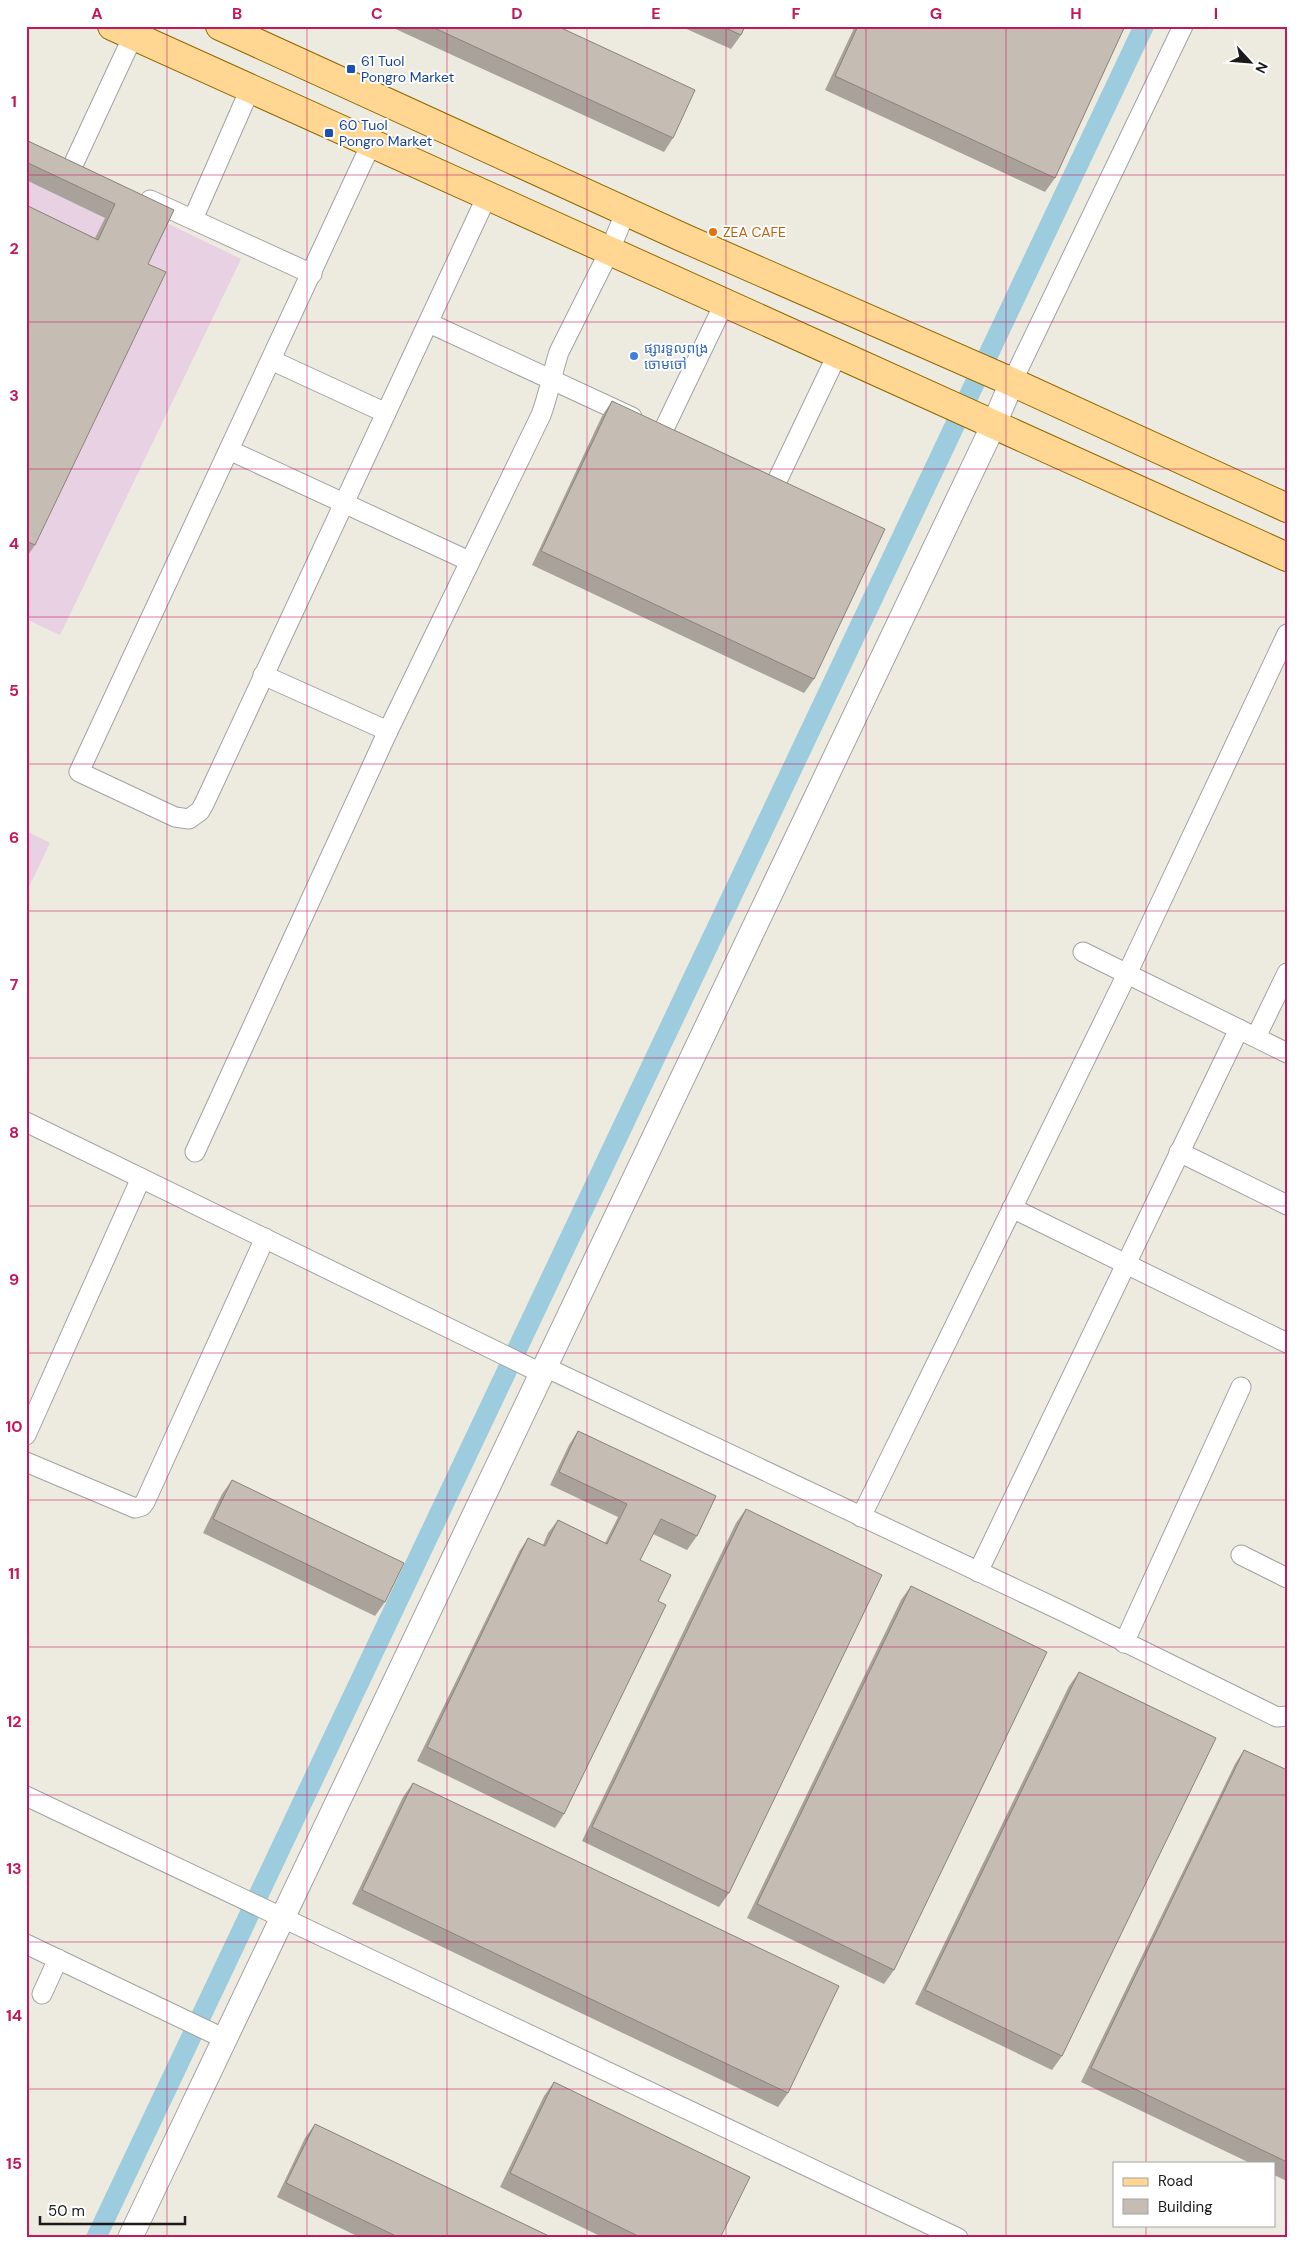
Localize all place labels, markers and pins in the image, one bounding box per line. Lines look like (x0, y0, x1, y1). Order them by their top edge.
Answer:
place label: 61 Tuol Pongro Market (361, 52, 454, 86)
marker: 61 Tuol Pongro Market (345, 63, 357, 75)
place label: 60 Tuol Pongro Market (339, 116, 432, 150)
marker: 60 Tuol Pongro Market (323, 127, 335, 139)
place label: ZEA CAFE (723, 223, 786, 241)
marker: ZEA CAFE (707, 226, 719, 238)
place label: ផ្សារទួលពង្រ ចោមចៅ (644, 339, 708, 373)
marker: ផ្សារទួលពង្រ ចោមចៅ (628, 350, 640, 362)

